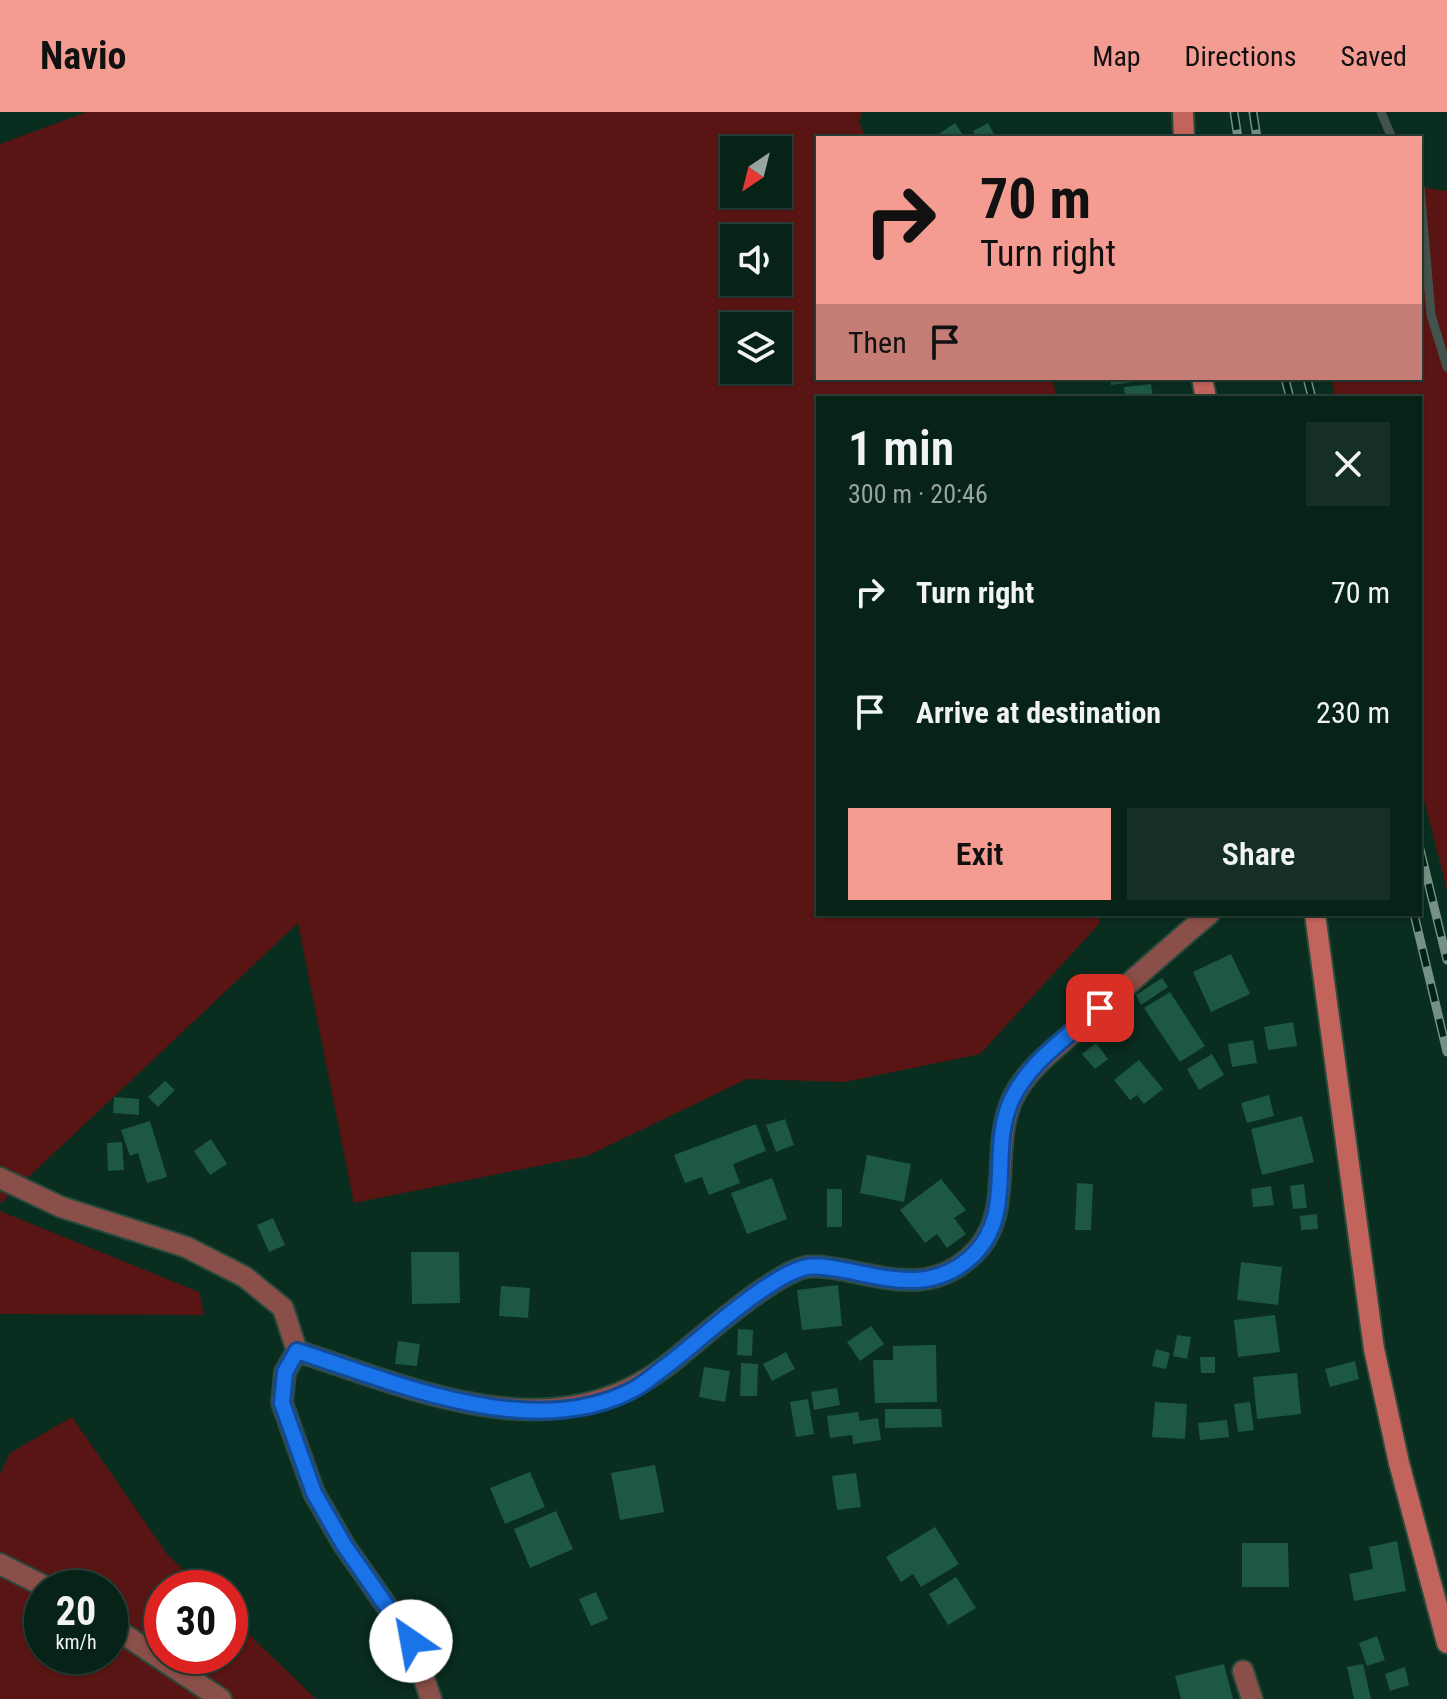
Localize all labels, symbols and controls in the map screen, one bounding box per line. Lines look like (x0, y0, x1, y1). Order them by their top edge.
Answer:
text: Navio (40, 34, 126, 78)
text: Map (1092, 40, 1141, 73)
text: Directions (1185, 40, 1296, 73)
text: Saved (1340, 40, 1407, 73)
north arrow (720, 136, 792, 208)
map controls (720, 136, 792, 384)
text: 70 m (980, 166, 1091, 232)
icon: right (848, 168, 952, 272)
button: sound (720, 224, 792, 296)
text: Turn right (980, 233, 1116, 275)
button: layers (720, 312, 792, 384)
icon: arrive (923, 320, 967, 364)
text: Then (848, 325, 907, 360)
text: 1 min (848, 420, 954, 477)
button: close (1306, 422, 1390, 506)
text: 300 m · 20:46 (848, 479, 988, 509)
icon: right (848, 570, 892, 614)
text: Turn right (916, 575, 1034, 610)
text: 70 m (1331, 575, 1390, 610)
icon: arrive (848, 690, 892, 734)
text: Arrive at destination (916, 695, 1161, 730)
text: 230 m (1316, 695, 1390, 730)
button: Exit (848, 808, 1111, 900)
button: Share (1127, 808, 1390, 900)
pin (1066, 974, 1134, 1042)
icon: arrive (1078, 986, 1122, 1030)
speed limit sign: 30 (144, 1570, 248, 1674)
text: 20 (56, 1588, 96, 1635)
position arrow (369, 1599, 453, 1683)
text: km/h (55, 1630, 97, 1654)

